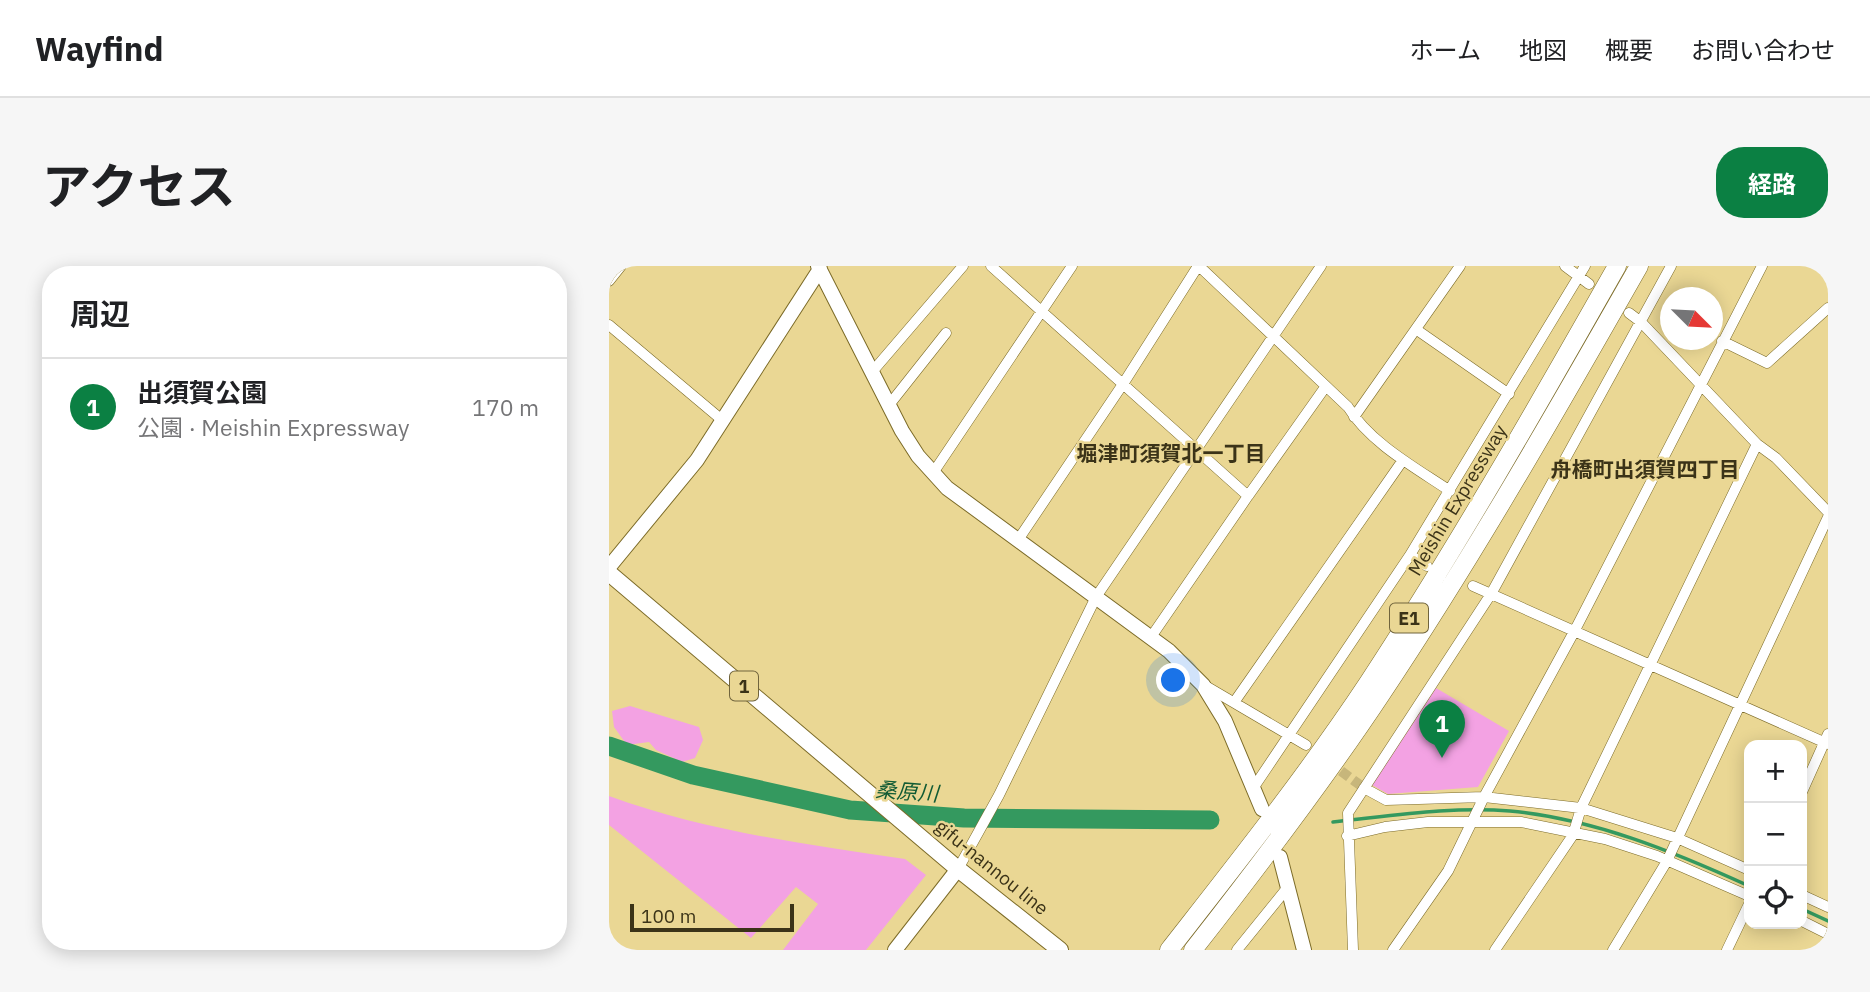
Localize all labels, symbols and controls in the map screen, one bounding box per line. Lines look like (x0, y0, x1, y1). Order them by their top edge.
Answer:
text: Wayfind (35, 27, 164, 70)
text: ホーム (1410, 34, 1481, 66)
text: 地図 (1519, 34, 1567, 66)
text: 概要 (1605, 34, 1653, 66)
text: お問い合わせ (1691, 34, 1835, 66)
button: 経路 (1716, 147, 1828, 218)
text: アクセス (42, 154, 236, 217)
north arrow (1660, 287, 1723, 350)
text: 周辺 (70, 294, 130, 333)
text: 出須賀公園 (137, 375, 267, 409)
text: 1 (86, 392, 100, 422)
text: 170 m (472, 392, 539, 422)
text: 公園 · Meishin Expressway (137, 412, 409, 442)
street label: Meishin Expressway (1402, 420, 1512, 580)
district label: 堀津町須賀北一丁目 (1077, 439, 1266, 467)
district label: 舟橋町出須賀四丁目 (1551, 455, 1740, 483)
road number: E1 (1390, 604, 1428, 632)
your location (1156, 663, 1190, 697)
road number: 1 (730, 672, 758, 700)
pin: 1 (1419, 700, 1465, 758)
map controls (1744, 740, 1807, 929)
button: + (1744, 740, 1807, 803)
water label: 桑原川 (875, 775, 941, 807)
button: − (1744, 803, 1807, 866)
street label: gifu-nannou line (930, 814, 1054, 920)
button: locate (1744, 866, 1807, 929)
scale bar (630, 901, 795, 933)
text: 100 m (641, 904, 696, 928)

